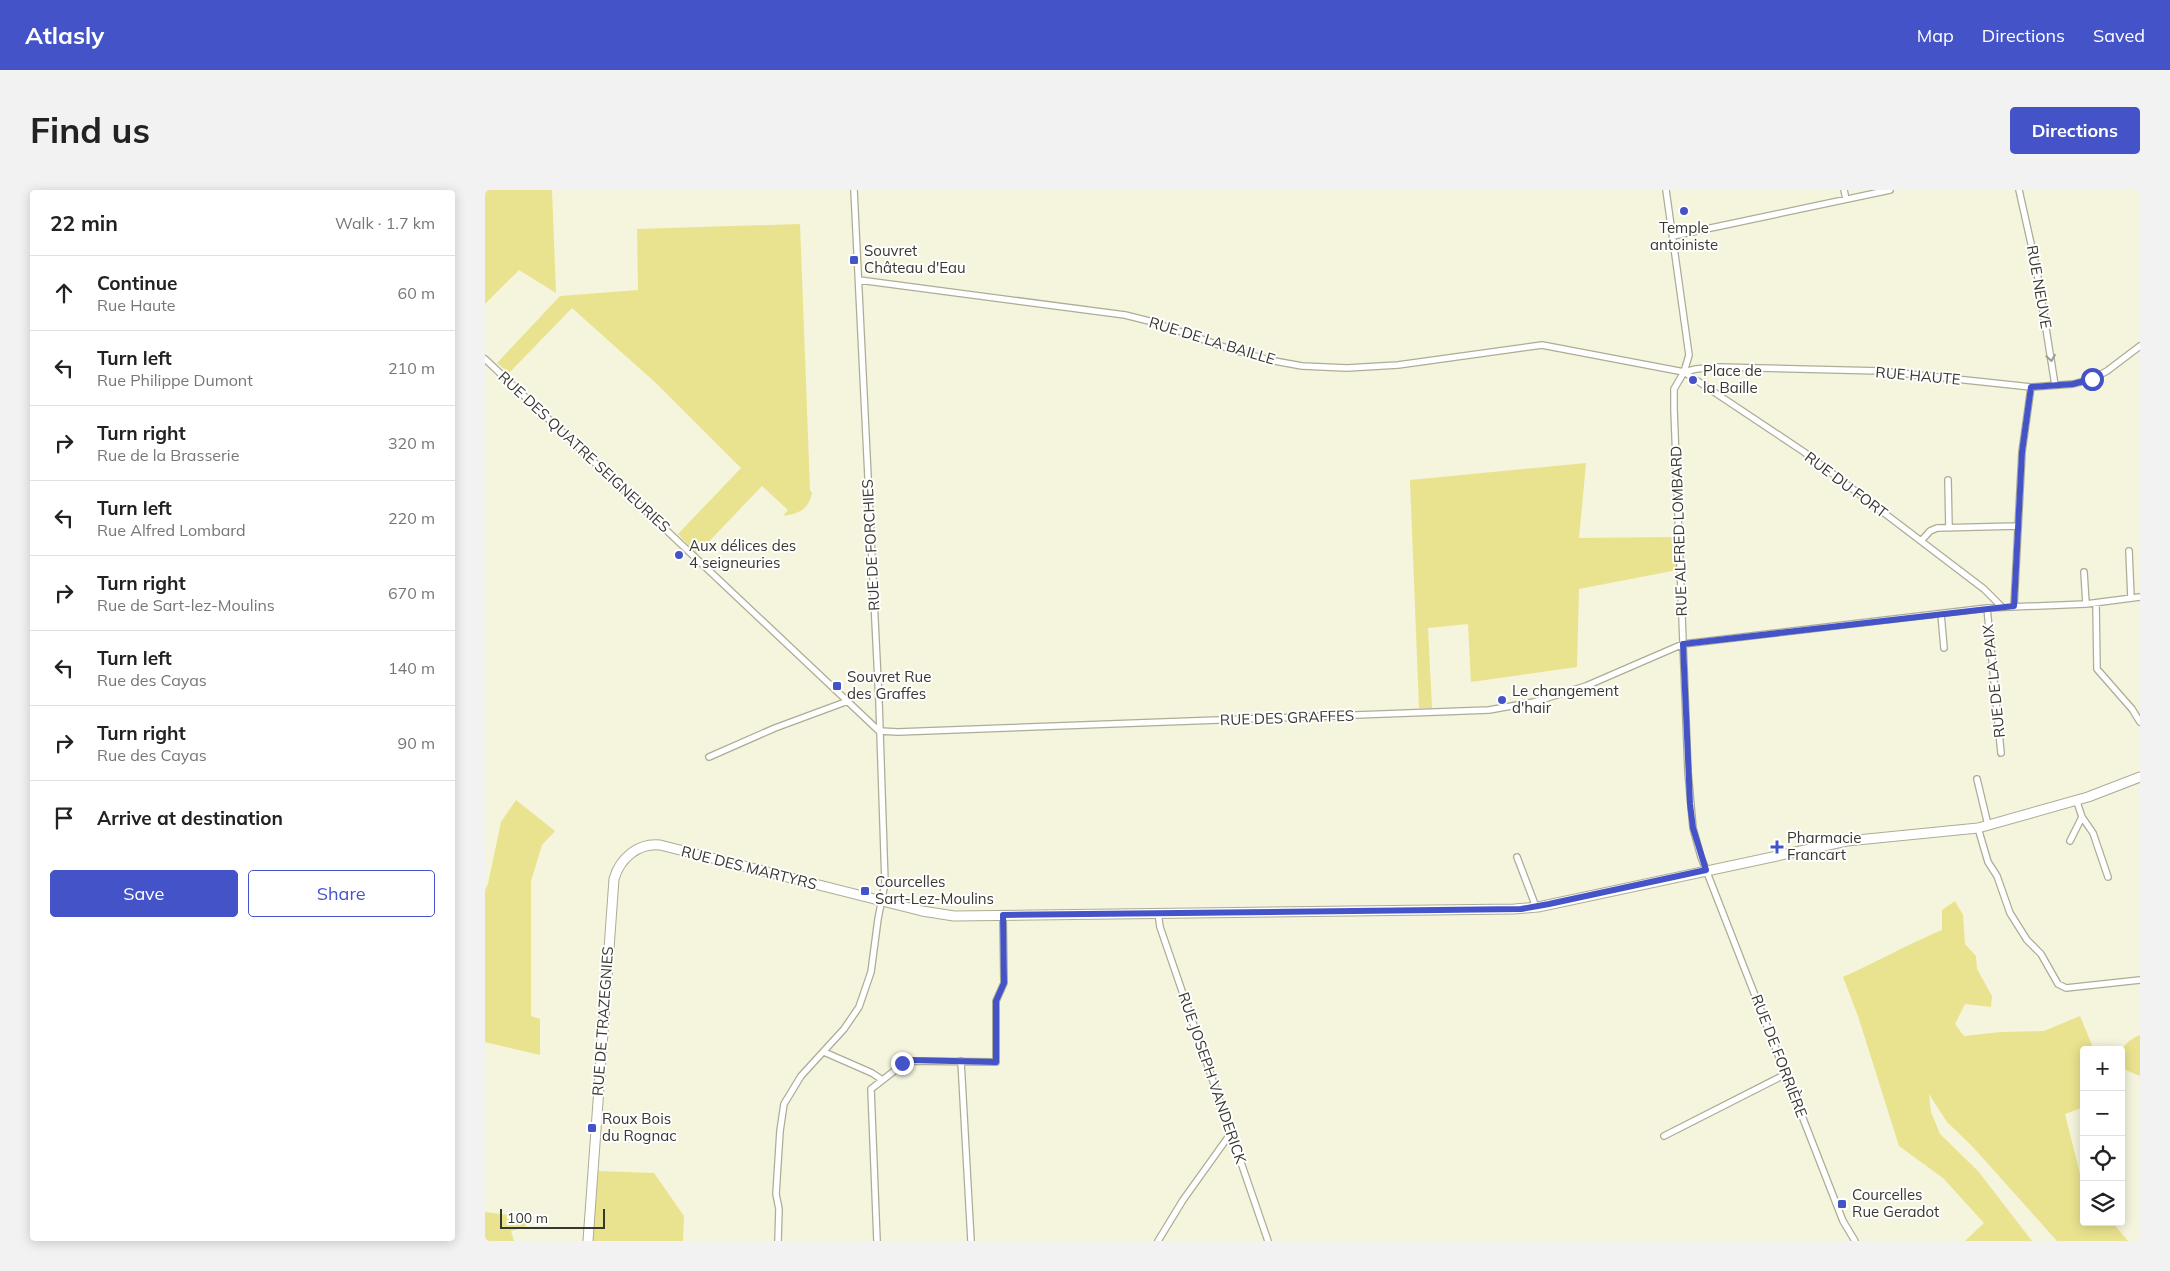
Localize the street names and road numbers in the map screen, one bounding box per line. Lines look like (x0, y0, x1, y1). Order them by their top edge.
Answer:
street label: RUE NEUVE (2023, 244, 2056, 330)
street label: RUE DE LA BAILLE (1147, 312, 1278, 369)
street label: RUE HAUTE (1875, 362, 1962, 389)
street label: RUE DES QUATRE SEIGNEURIES (494, 367, 674, 536)
street label: RUE ALFRED LOMBARD (1666, 445, 1691, 617)
street label: RUE DU FORT (1801, 447, 1892, 522)
street label: RUE DE FORCHIES (858, 479, 883, 611)
street label: RUE DE LA PAIX (1978, 623, 2009, 739)
street label: RUE DES GRAFFES (1220, 706, 1354, 729)
street label: RUE DES MARTYRS (679, 841, 819, 894)
street label: RUE DE TRAZEGNIES (588, 946, 617, 1096)
street label: RUE JOSEPH VANDERICK (1174, 990, 1251, 1166)
street label: RUE DE FORRIÈRE (1747, 992, 1812, 1120)

